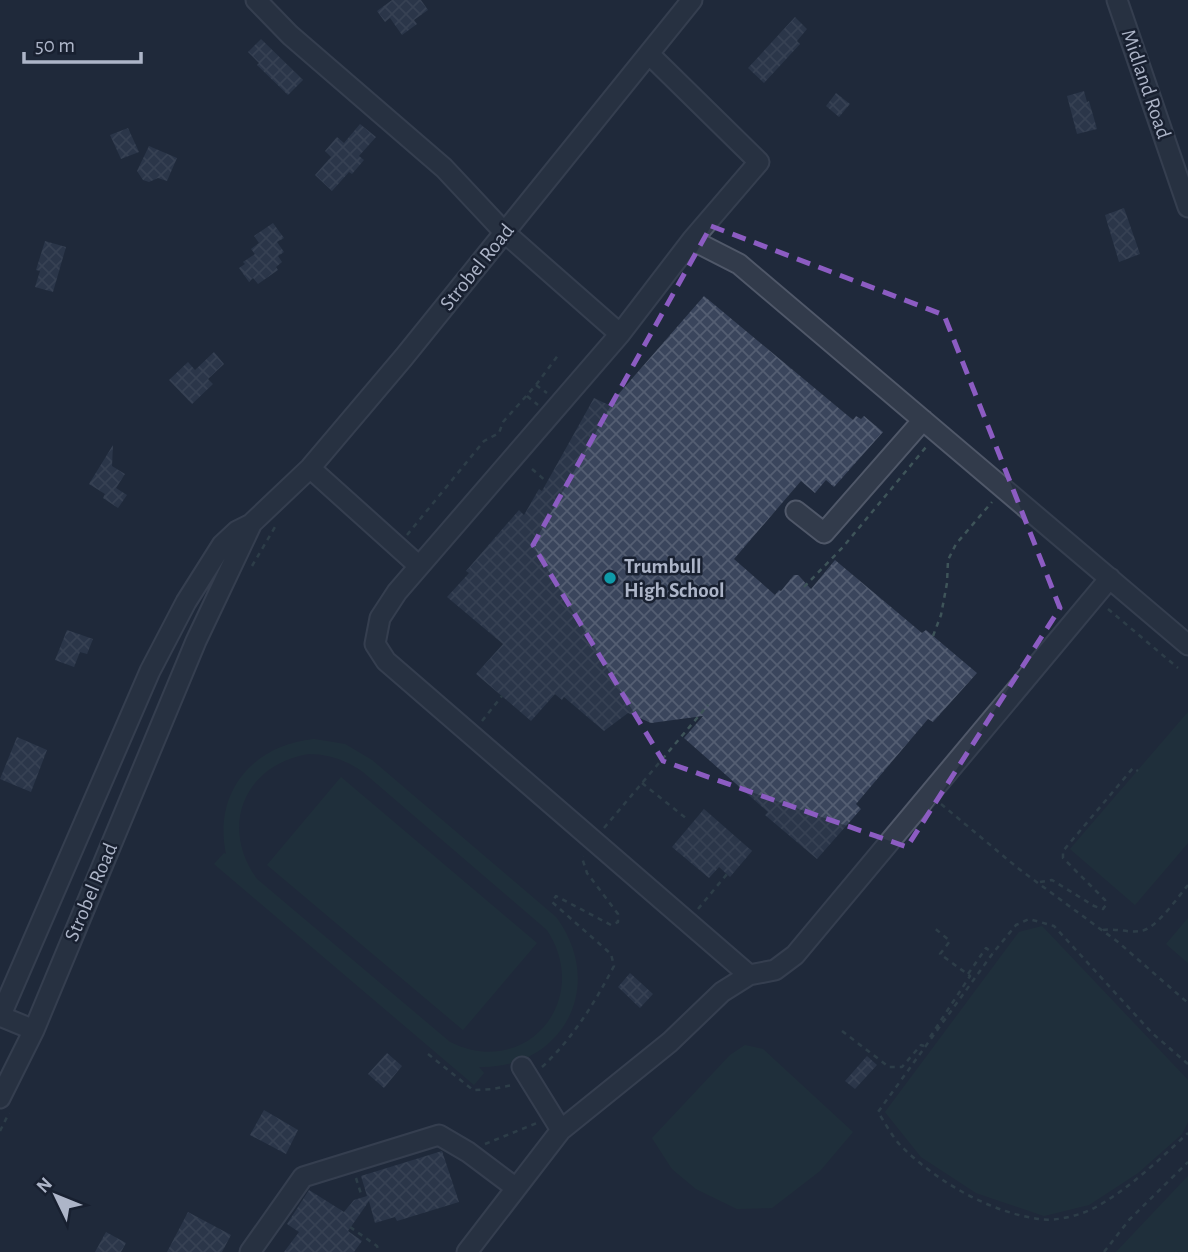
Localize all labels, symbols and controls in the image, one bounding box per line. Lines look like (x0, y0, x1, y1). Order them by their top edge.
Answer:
scale bar (24, 21, 142, 65)
street label: Midland Road (1117, 27, 1175, 142)
text: 50 m (35, 35, 75, 56)
street label: Strobel Road (436, 220, 518, 314)
place label: Trumbull High School (624, 556, 725, 601)
marker: Trumbull High School (602, 570, 618, 586)
street label: Strobel Road (61, 840, 121, 944)
north arrow (21, 1161, 91, 1231)
text: N (33, 1174, 56, 1197)

